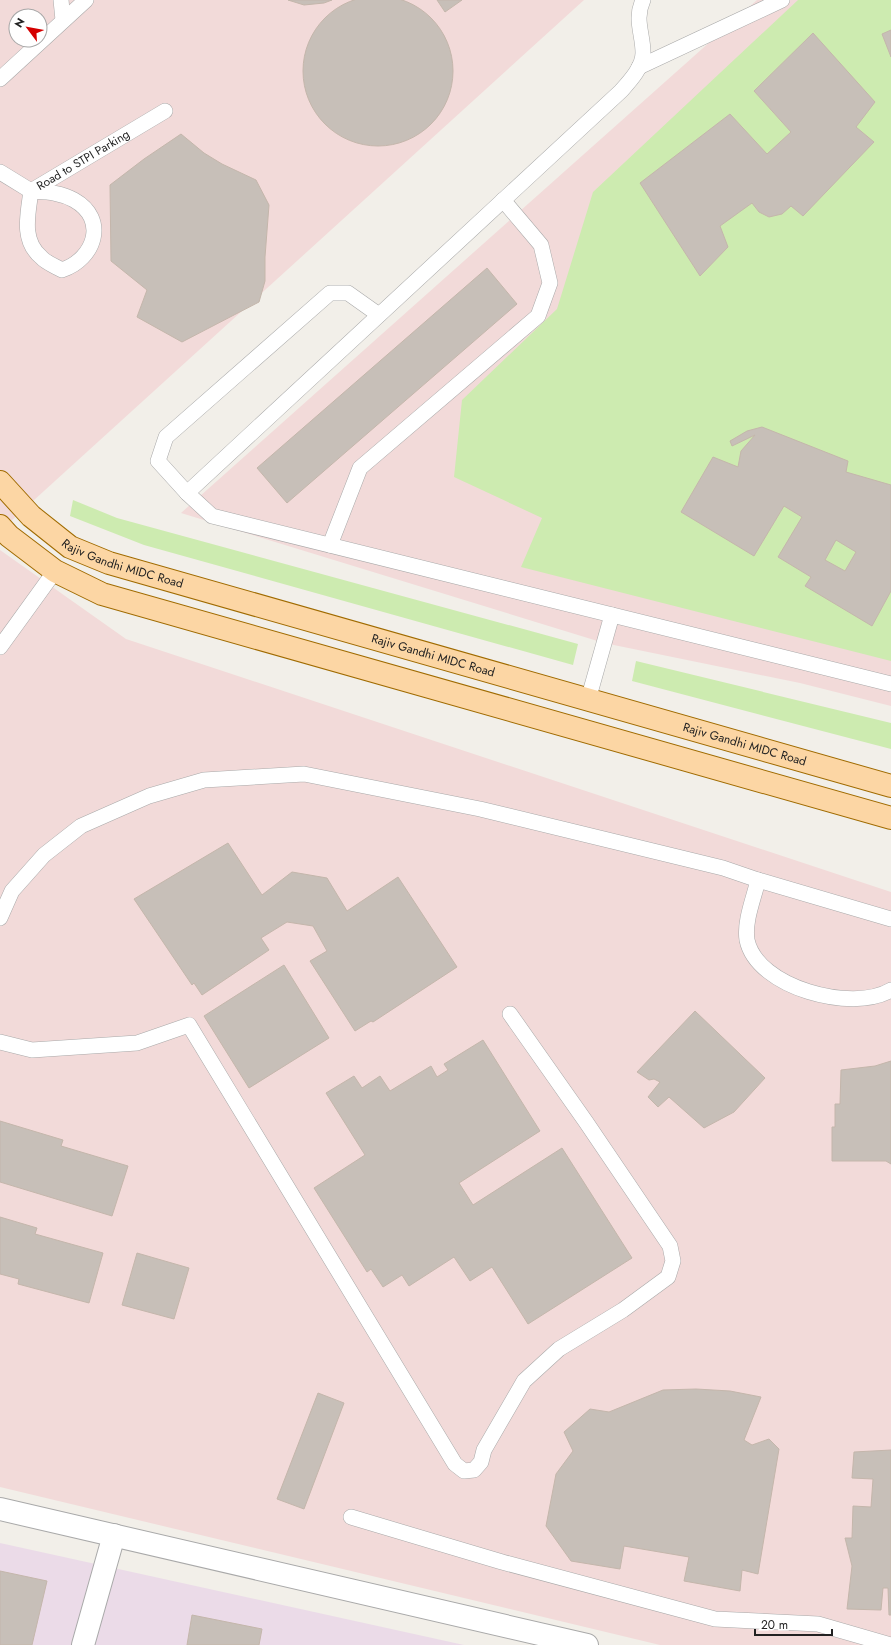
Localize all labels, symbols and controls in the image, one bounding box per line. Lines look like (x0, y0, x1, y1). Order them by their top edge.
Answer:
north arrow (8, 8, 48, 48)
text: N (10, 15, 29, 31)
street label: Road to STPI Parking (33, 125, 133, 195)
street label: Rajiv Gandhi MIDC Road (58, 535, 185, 593)
street label: Rajiv Gandhi MIDC Road (369, 629, 497, 682)
street label: Rajiv Gandhi MIDC Road (681, 718, 808, 770)
scale bar (755, 1611, 832, 1637)
text: 20 m (761, 1616, 788, 1634)

